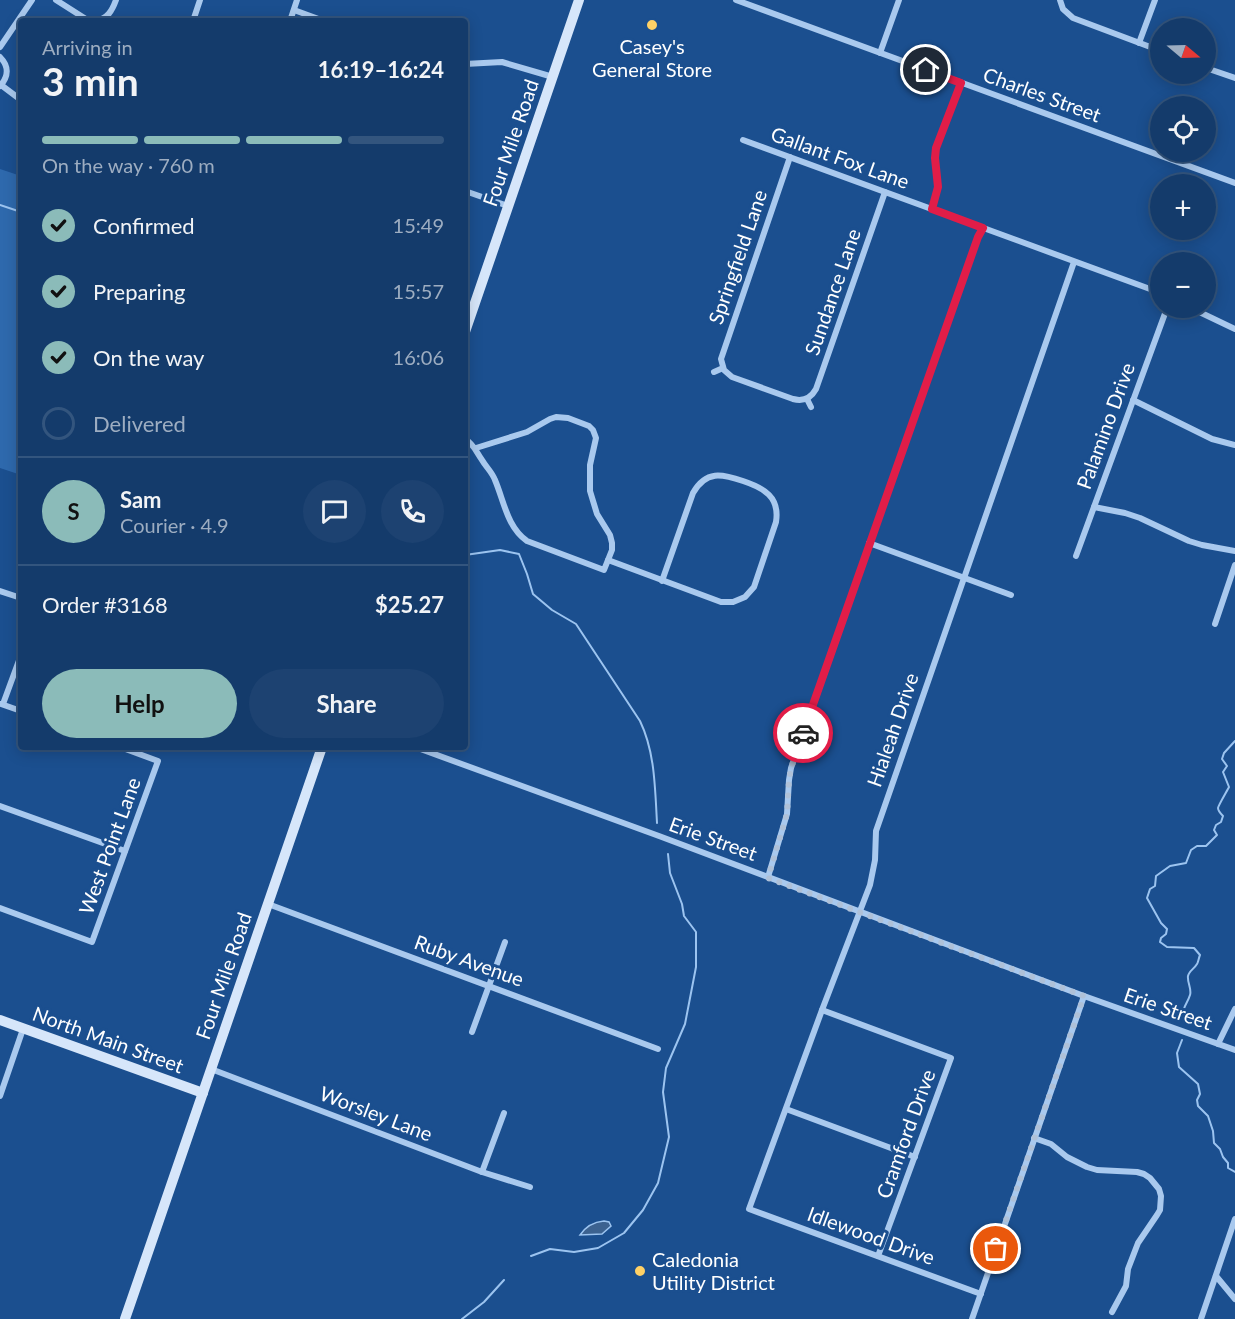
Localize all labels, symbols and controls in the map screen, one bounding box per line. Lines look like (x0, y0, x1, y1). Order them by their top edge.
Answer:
marker: Casey's General Store (645, 18, 659, 32)
north arrow (1150, 18, 1216, 84)
map controls (1150, 18, 1216, 318)
place label: Casey's General Store (592, 34, 712, 81)
text: Arriving in (42, 35, 133, 59)
pin (900, 44, 951, 95)
icon: home (909, 53, 942, 86)
text: 16:19–16:24 (318, 56, 444, 83)
text: 3 min (42, 58, 139, 104)
street label: Charles Street (980, 62, 1104, 126)
street label: Four Mile Road (477, 76, 543, 209)
button: locate (1150, 96, 1216, 162)
street label: Gallant Fox Lane (768, 121, 913, 193)
text: On the way · 760 m (42, 153, 215, 177)
button: + (1150, 174, 1216, 240)
street label: Springfield Lane (703, 186, 771, 327)
icon: check (42, 209, 75, 242)
text: Confirmed (93, 212, 195, 239)
text: 15:49 (393, 213, 444, 237)
street label: Sundance Lane (799, 225, 865, 358)
button: − (1150, 252, 1216, 318)
icon: check (42, 275, 75, 308)
text: Preparing (93, 278, 185, 305)
text: 15:57 (393, 279, 444, 303)
icon: check (42, 341, 75, 374)
text: On the way (93, 344, 204, 371)
text: 16:06 (393, 345, 444, 369)
street label: Palamino Drive (1071, 359, 1139, 492)
text: Delivered (93, 410, 186, 437)
button: chat (303, 480, 366, 543)
button: phone (381, 480, 444, 543)
text: Sam (120, 486, 162, 513)
text: S (67, 498, 80, 525)
text: Courier · 4.9 (120, 513, 229, 537)
text: Order #3168 (42, 591, 168, 618)
text: $25.27 (375, 591, 444, 618)
button: Help (42, 669, 237, 738)
button: Share (249, 669, 444, 738)
street label: Hialeah Drive (861, 669, 923, 790)
courier (773, 703, 833, 763)
icon: car (787, 717, 820, 750)
street label: West Point Lane (73, 774, 145, 917)
street label: Erie Street (666, 811, 761, 865)
street label: Four Mile Road (190, 909, 256, 1042)
street label: Ruby Avenue (411, 929, 527, 991)
street label: Erie Street (1121, 982, 1216, 1034)
street label: North Main Street (30, 1001, 187, 1078)
street label: Cramford Drive (871, 1066, 940, 1201)
street label: Worsley Lane (317, 1081, 436, 1146)
street label: Idlewood Drive (804, 1201, 938, 1269)
pin (970, 1223, 1021, 1274)
icon: bag (979, 1232, 1012, 1265)
place label: Caledonia Utility District (652, 1247, 775, 1294)
marker: Caledonia Utility District (633, 1264, 647, 1278)

